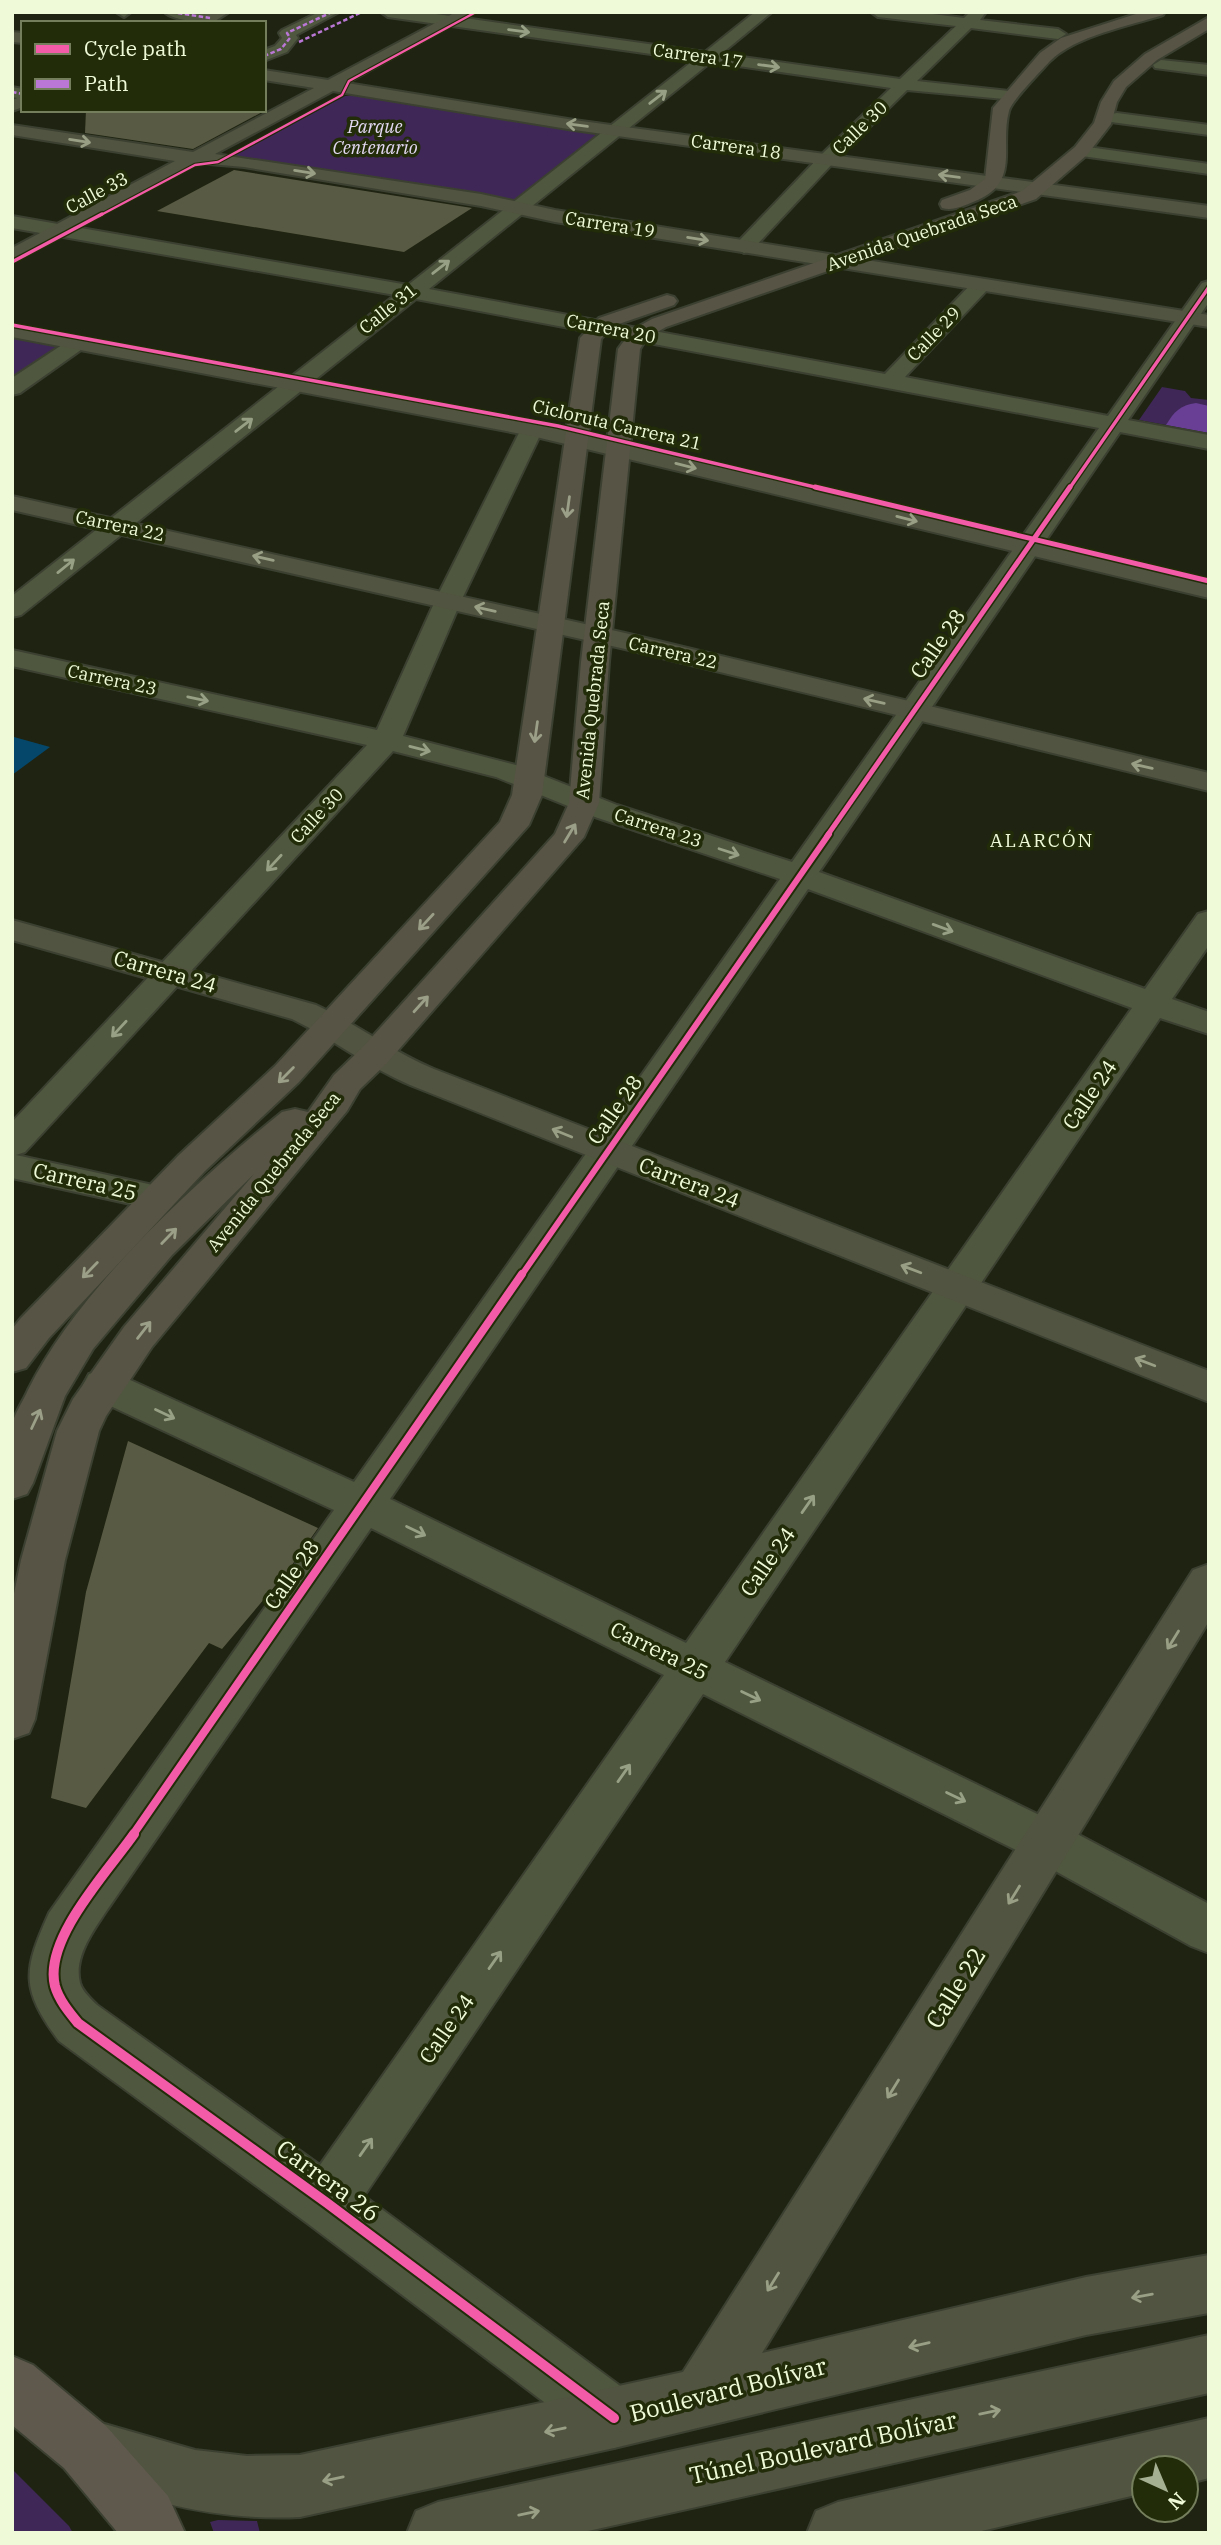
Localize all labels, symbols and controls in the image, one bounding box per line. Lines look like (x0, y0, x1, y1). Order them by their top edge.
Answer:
legend (21, 21, 266, 112)
one-way arrow (507, 24, 530, 37)
text: Cycle path (84, 34, 187, 62)
street label: Carrera 17 (652, 38, 744, 73)
one-way arrow (757, 59, 779, 72)
text: Path (84, 69, 129, 97)
one-way arrow (648, 89, 667, 104)
street label: Calle 30 (827, 96, 892, 159)
park label: Parque Centenario (332, 115, 418, 159)
one-way arrow (567, 119, 589, 132)
street label: Carrera 18 (690, 129, 782, 164)
one-way arrow (68, 135, 91, 148)
one-way arrow (293, 166, 316, 179)
street label: Calle 33 (62, 167, 132, 219)
one-way arrow (938, 169, 960, 182)
street label: Avenida Quebrada Seca (824, 189, 1020, 276)
street label: Carrera 19 (564, 206, 657, 243)
one-way arrow (686, 233, 709, 246)
one-way arrow (431, 260, 449, 275)
street label: Calle 31 (354, 278, 421, 339)
street label: Calle 29 (902, 301, 965, 366)
street label: Carrera 20 (564, 309, 658, 348)
street label: Cicloruta Carrera 21 (530, 394, 704, 455)
one-way arrow (234, 418, 253, 433)
one-way arrow (674, 459, 697, 473)
one-way arrow (561, 495, 574, 518)
street label: Carrera 22 (73, 505, 167, 546)
one-way arrow (895, 513, 918, 526)
one-way arrow (252, 551, 275, 565)
one-way arrow (56, 559, 74, 574)
street label: Avenida Quebrada Seca (571, 599, 614, 800)
one-way arrow (474, 602, 497, 616)
street label: Calle 28 (903, 603, 971, 684)
street label: Carrera 22 (626, 631, 720, 674)
street label: Carrera 23 (65, 659, 159, 700)
one-way arrow (187, 693, 209, 706)
one-way arrow (863, 694, 885, 707)
one-way arrow (529, 720, 542, 743)
one-way arrow (408, 743, 431, 756)
one-way arrow (1131, 758, 1154, 772)
street label: Calle 30 (285, 783, 348, 848)
street label: Carrera 23 (612, 803, 705, 852)
one-way arrow (563, 823, 577, 843)
district label: ALARCÓN (990, 828, 1094, 852)
one-way arrow (718, 846, 740, 859)
one-way arrow (266, 854, 283, 871)
one-way arrow (418, 913, 434, 931)
one-way arrow (932, 923, 954, 935)
street label: Carrera 24 (111, 943, 220, 999)
one-way arrow (413, 995, 429, 1013)
one-way arrow (111, 1020, 128, 1037)
street label: Calle 24 (1056, 1054, 1123, 1135)
one-way arrow (277, 1066, 294, 1083)
street label: Calle 28 (580, 1069, 648, 1150)
street label: Avenida Quebrada Seca (202, 1087, 345, 1256)
one-way arrow (552, 1125, 573, 1138)
street label: Carrera 24 (635, 1150, 744, 1214)
street label: Carrera 25 (31, 1156, 140, 1207)
one-way arrow (160, 1228, 177, 1245)
one-way arrow (81, 1261, 98, 1278)
one-way arrow (900, 1262, 922, 1275)
one-way arrow (136, 1321, 151, 1339)
one-way arrow (1135, 1354, 1157, 1367)
one-way arrow (154, 1408, 175, 1421)
one-way arrow (29, 1409, 43, 1430)
one-way arrow (801, 1495, 815, 1515)
street label: Calle 24 (733, 1521, 801, 1602)
one-way arrow (405, 1524, 426, 1538)
street label: Calle 28 (257, 1534, 325, 1615)
street label: Carrera 25 (606, 1614, 713, 1686)
one-way arrow (1165, 1630, 1180, 1649)
one-way arrow (740, 1690, 761, 1704)
one-way arrow (617, 1763, 631, 1783)
one-way arrow (945, 1790, 966, 1804)
one-way arrow (1006, 1885, 1020, 1905)
street label: Calle 22 (918, 1941, 993, 2034)
one-way arrow (488, 1951, 502, 1970)
street label: Calle 24 (412, 1988, 480, 2069)
one-way arrow (886, 2078, 900, 2098)
street label: Carrera 26 (270, 2132, 387, 2229)
one-way arrow (359, 2138, 373, 2157)
one-way arrow (765, 2271, 779, 2291)
one-way arrow (1131, 2290, 1154, 2303)
one-way arrow (908, 2338, 931, 2352)
street label: Boulevard Bolívar (626, 2349, 830, 2429)
street label: Túnel Boulevard Bolívar (686, 2403, 960, 2491)
one-way arrow (978, 2404, 1001, 2418)
one-way arrow (544, 2424, 567, 2438)
north arrow (1130, 2454, 1200, 2524)
one-way arrow (322, 2473, 345, 2487)
text: N (1163, 2487, 1191, 2515)
one-way arrow (517, 2506, 540, 2519)

